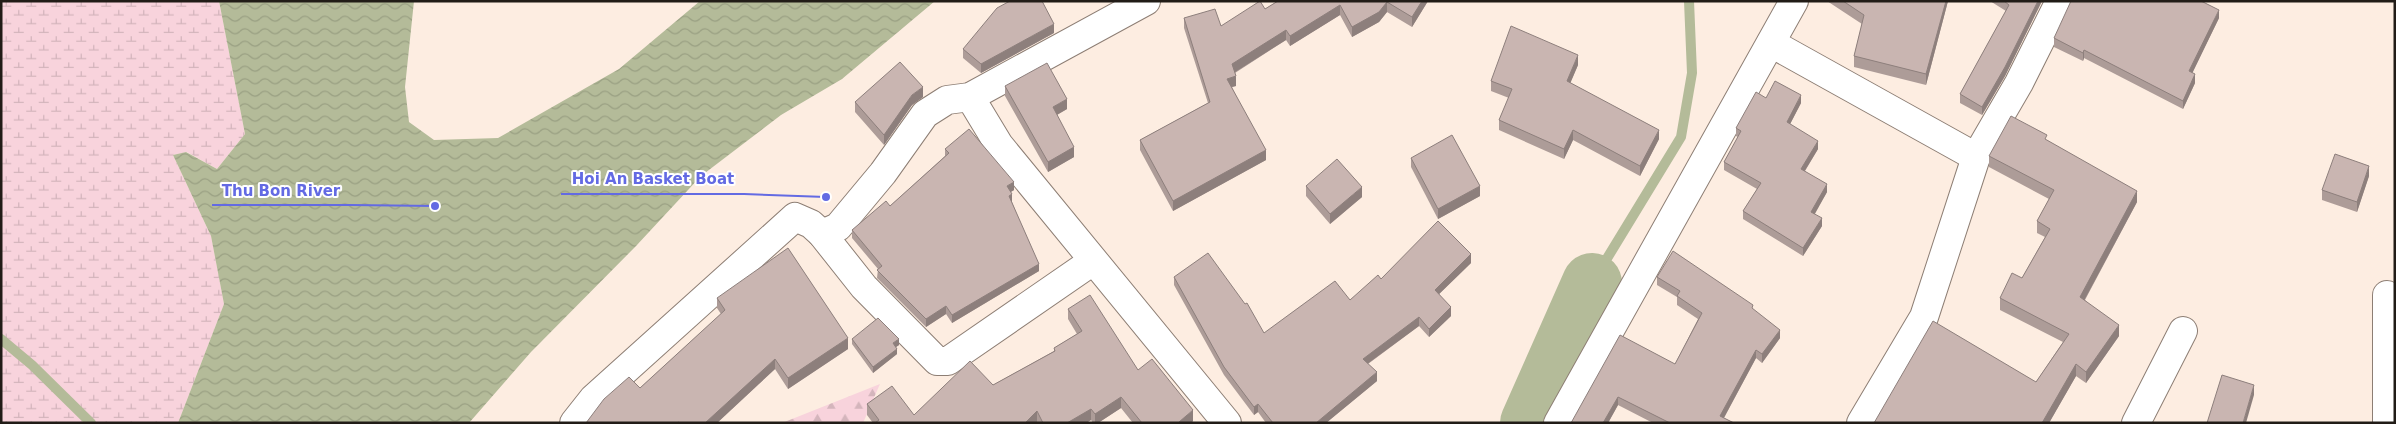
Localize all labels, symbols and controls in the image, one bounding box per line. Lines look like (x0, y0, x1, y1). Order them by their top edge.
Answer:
callout: Hoi An Basket Boat (561, 164, 744, 194)
text: Hoi An Basket Boat (572, 170, 734, 188)
callout: Thu Bon River (212, 175, 351, 205)
text: Thu Bon River (222, 182, 341, 200)

